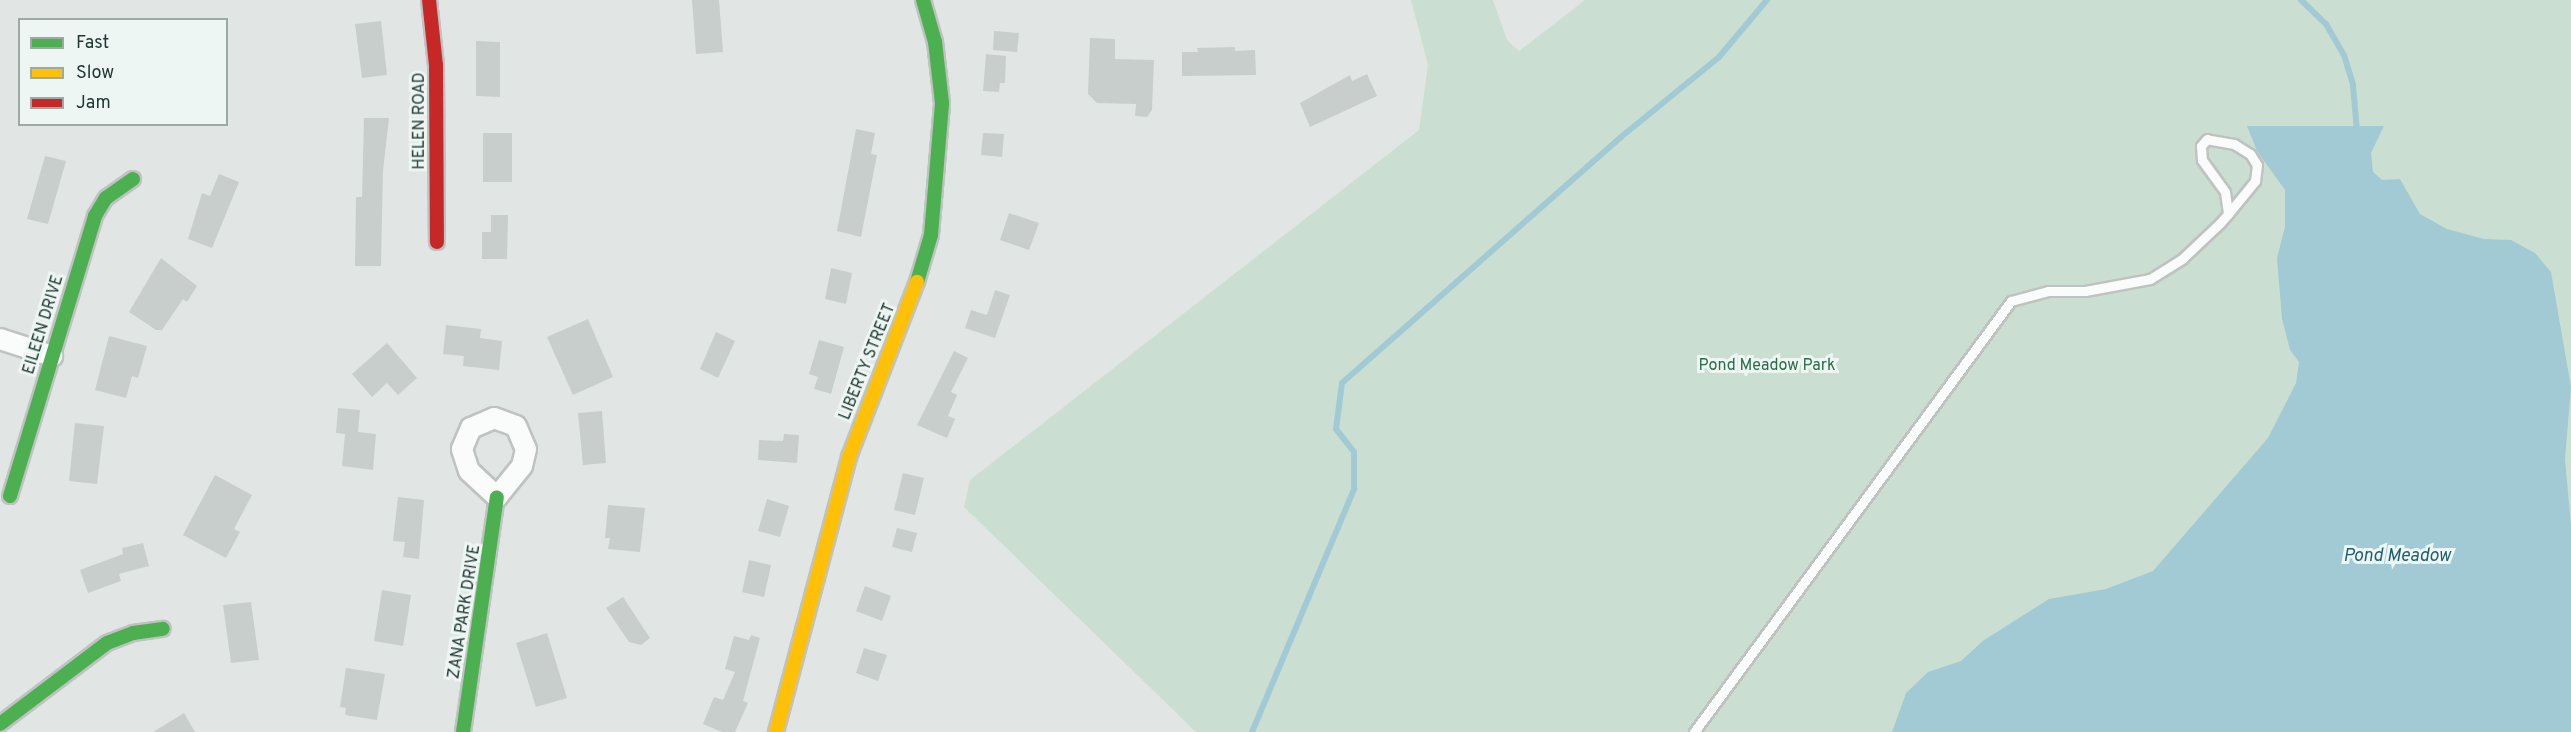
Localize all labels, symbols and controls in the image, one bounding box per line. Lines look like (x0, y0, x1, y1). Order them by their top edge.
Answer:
legend (18, 18, 228, 126)
text: Fast (76, 32, 109, 55)
text: Slow (76, 62, 114, 85)
street label: HELEN ROAD (410, 72, 430, 170)
text: Jam (76, 92, 111, 115)
street label: EILEEN DRIVE (20, 273, 68, 377)
street label: LIBERTY STREET (836, 301, 900, 423)
park label: Pond Meadow Park (1698, 356, 1836, 376)
street label: ZANA PARK DRIVE (445, 543, 485, 681)
water label: Pond Meadow (2343, 546, 2451, 568)

